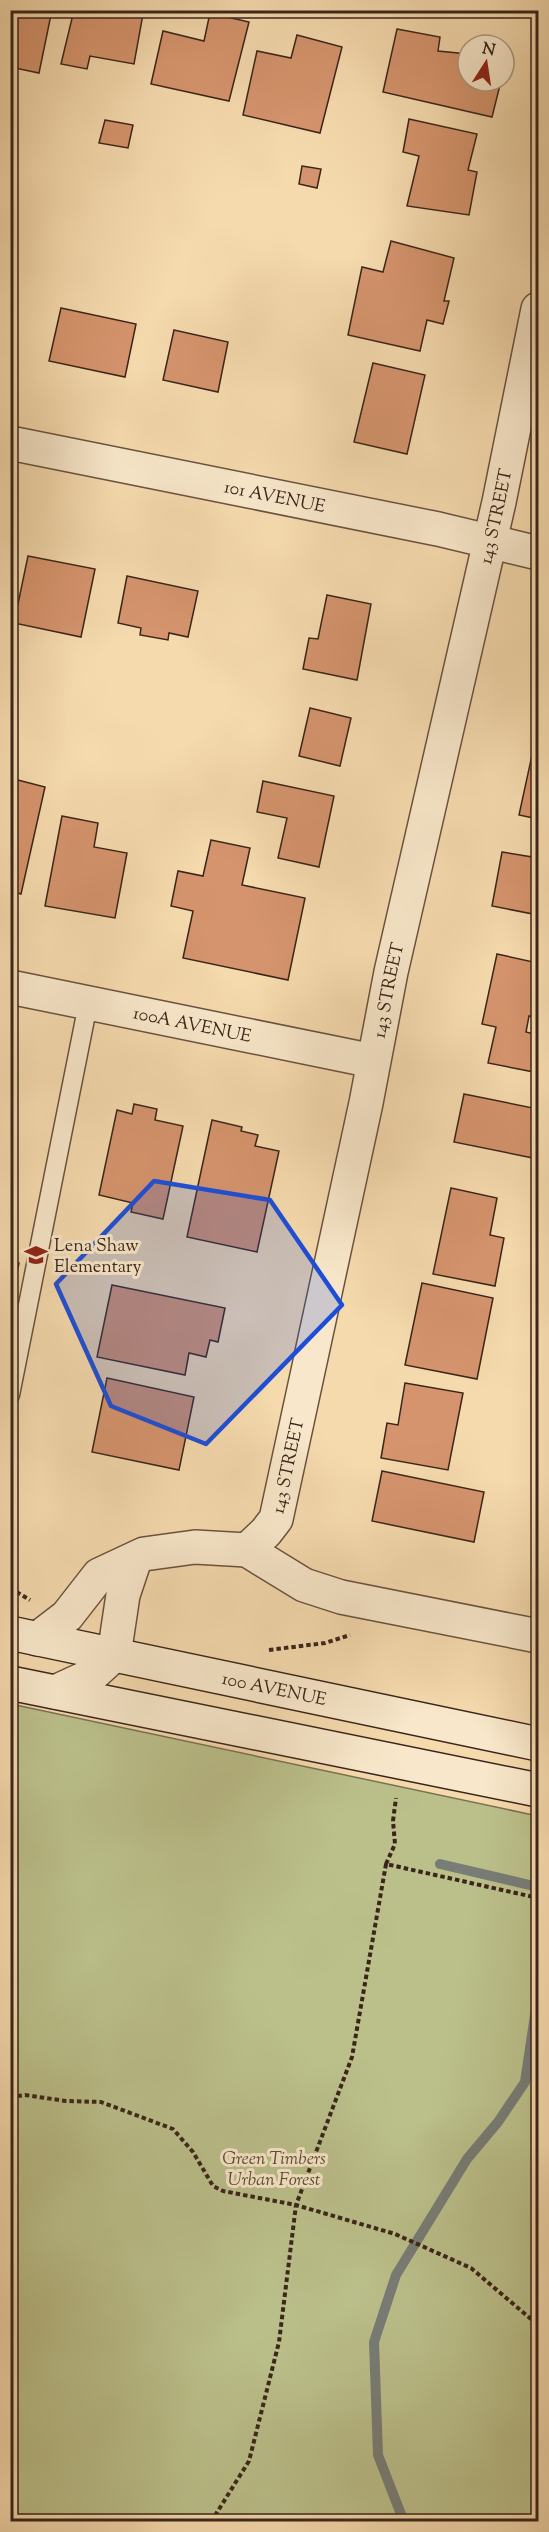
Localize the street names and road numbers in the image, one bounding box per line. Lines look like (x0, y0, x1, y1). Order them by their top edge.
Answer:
street label: 143 STREET (474, 466, 520, 567)
street label: 101 AVENUE (221, 475, 327, 521)
street label: 143 STREET (368, 940, 412, 1041)
street label: 100A AVENUE (130, 1001, 253, 1051)
street label: 143 STREET (266, 1416, 312, 1516)
street label: 100 AVENUE (219, 1667, 329, 1714)

